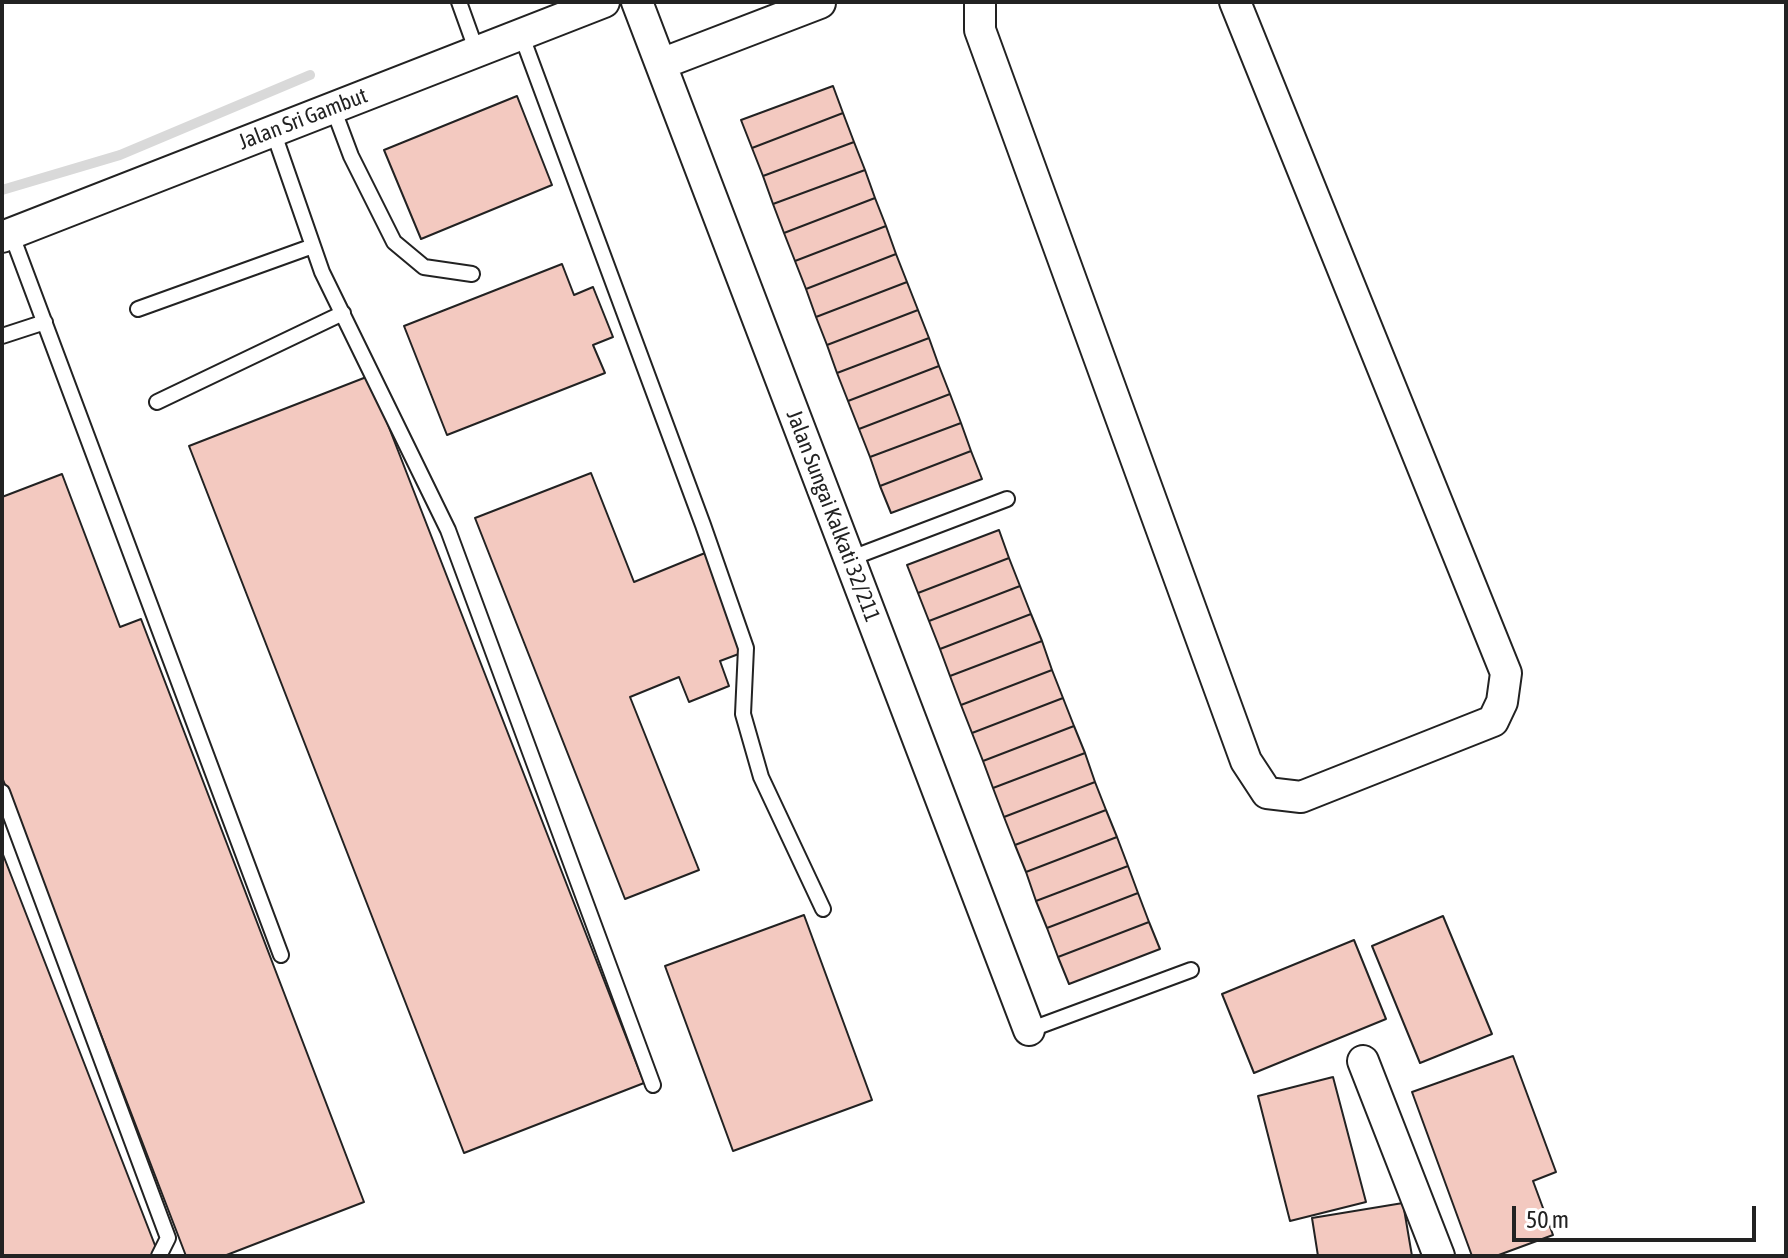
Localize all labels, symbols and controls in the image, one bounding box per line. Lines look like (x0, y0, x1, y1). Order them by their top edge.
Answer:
street label: Jalan Sri Gambut (235, 82, 371, 156)
street label: Jalan Sungai Kalkati 32/211 (780, 406, 886, 626)
scale bar (1516, 1190, 1760, 1240)
text: 50 m (1526, 1206, 1569, 1233)

